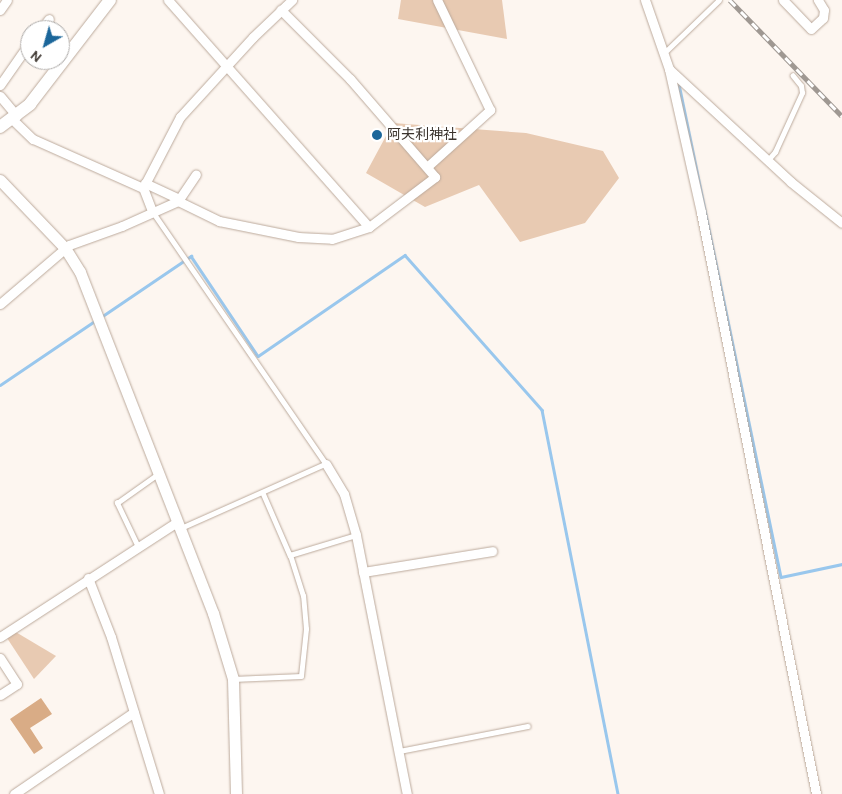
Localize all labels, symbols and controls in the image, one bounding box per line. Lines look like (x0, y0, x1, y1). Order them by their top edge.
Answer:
north arrow (20, 20, 70, 70)
text: N (27, 47, 45, 66)
place label: 阿夫利神社 (387, 127, 457, 143)
marker: 阿夫利神社 (371, 129, 383, 141)

